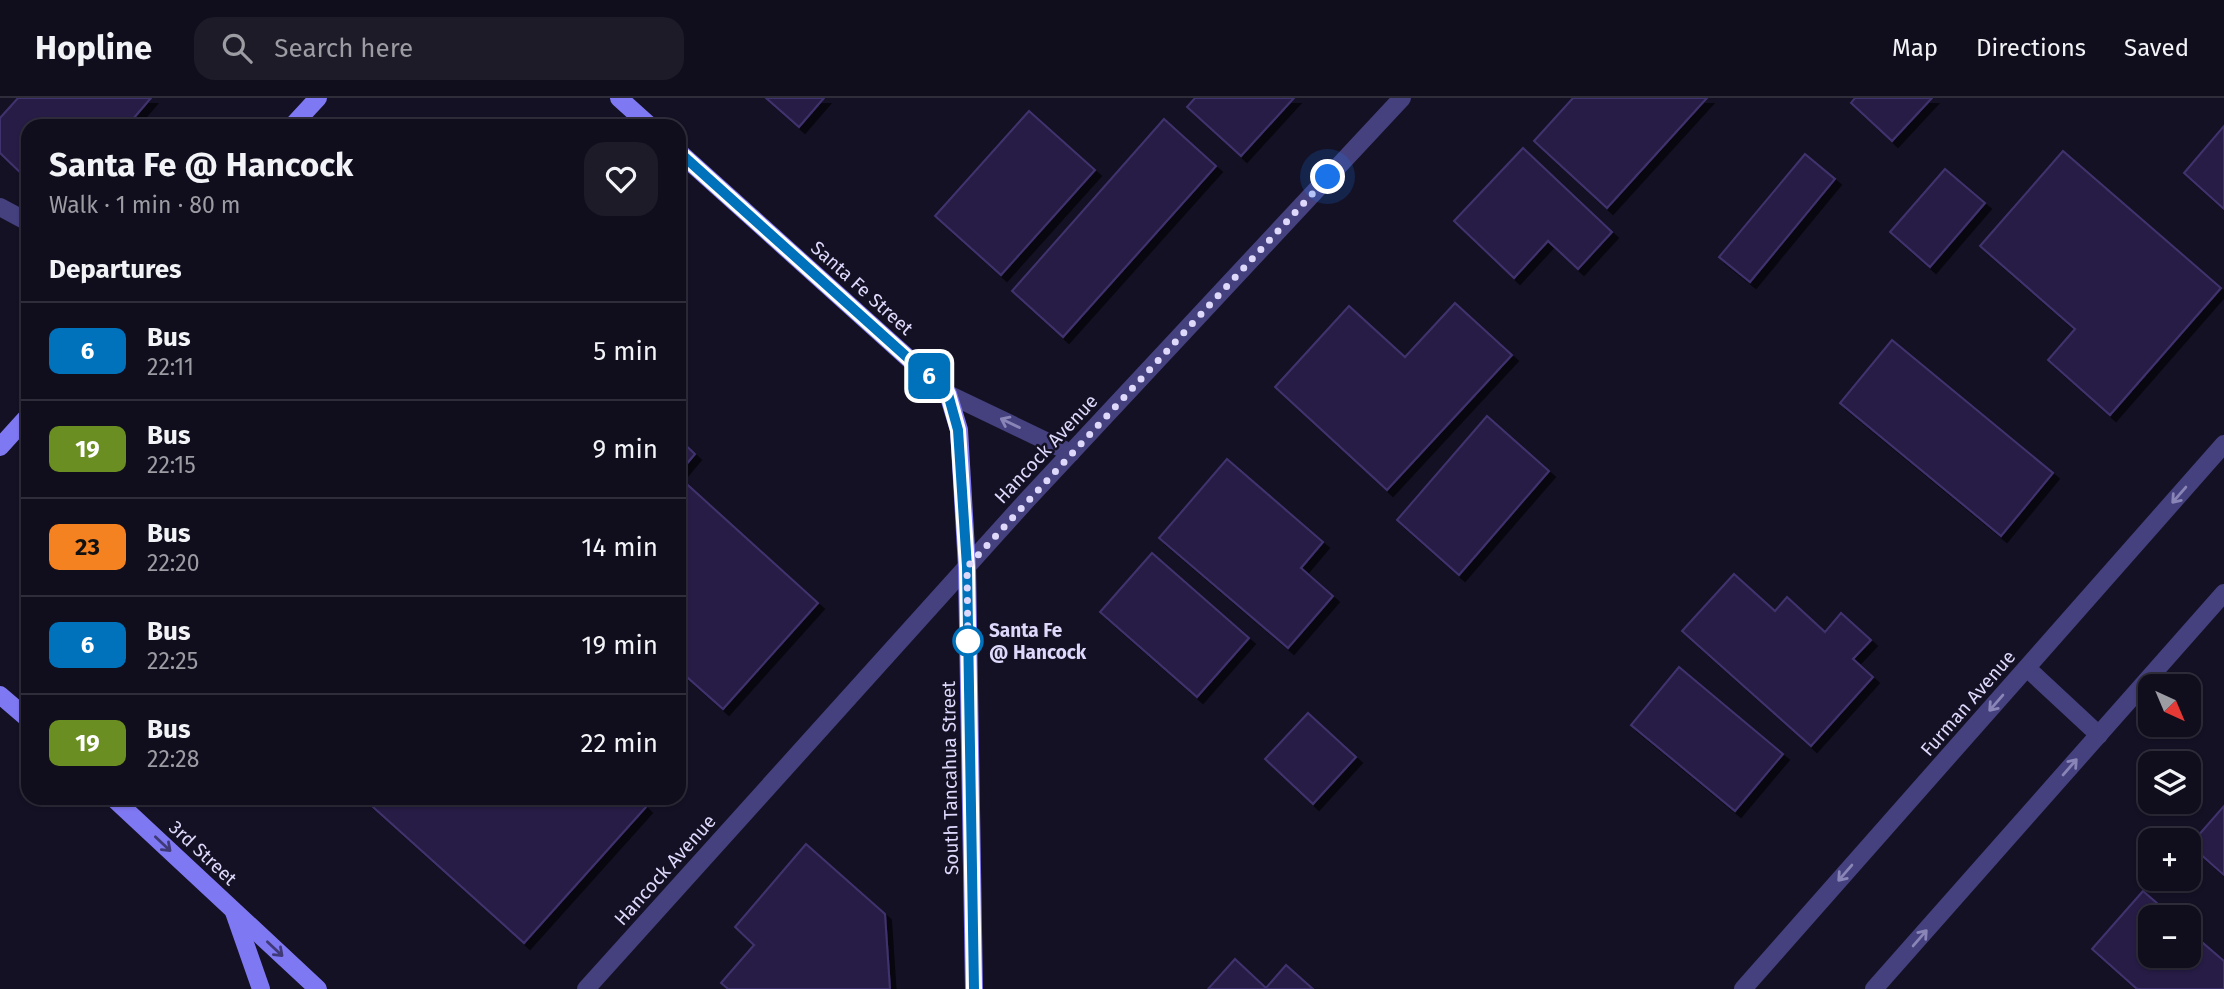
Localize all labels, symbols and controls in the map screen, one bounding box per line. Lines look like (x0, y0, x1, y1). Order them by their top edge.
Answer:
search box (194, 17, 684, 80)
text: Hopline (35, 28, 152, 68)
icon: search (218, 29, 256, 67)
text: Search here (274, 33, 413, 64)
text: Map (1892, 34, 1938, 62)
text: Directions (1976, 34, 2086, 62)
text: Saved (2124, 34, 2189, 62)
button: heart (584, 142, 658, 216)
text: Santa Fe @ Hancock (49, 145, 353, 185)
your location (1310, 159, 1345, 194)
text: Walk · 1 min · 80 m (49, 191, 241, 219)
street label: Santa Fe Street (806, 236, 918, 340)
text: Departures (49, 254, 182, 285)
text: Bus (147, 322, 190, 353)
text: 5 min (593, 336, 658, 367)
text: 6 (81, 337, 94, 365)
text: 22:11 (147, 353, 194, 381)
line badge: 6 (906, 353, 952, 399)
text: 6 (922, 362, 936, 390)
street label: Hancock Avenue (989, 390, 1103, 508)
one-way arrow (1000, 416, 1021, 430)
text: Bus (147, 420, 190, 451)
text: 9 min (593, 434, 658, 465)
text: 19 (75, 435, 100, 463)
text: 22:15 (147, 451, 196, 479)
one-way arrow (2171, 486, 2187, 504)
text: Bus (147, 518, 190, 549)
text: 14 min (581, 532, 658, 563)
text: 23 (75, 533, 100, 561)
text: 22:20 (147, 549, 200, 577)
text: Bus (147, 616, 190, 647)
place label: Santa Fe @ Hancock (989, 619, 1087, 664)
marker: Santa Fe @ Hancock (953, 626, 983, 656)
text: 19 min (581, 630, 658, 661)
text: 6 (81, 631, 94, 659)
street label: Furman Avenue (1916, 645, 2020, 761)
text: 22:25 (147, 647, 198, 675)
north arrow (2138, 674, 2202, 737)
map controls (2138, 674, 2201, 968)
street label: South Tancahua Street (937, 681, 963, 875)
one-way arrow (1988, 693, 2004, 711)
text: Bus (147, 714, 190, 745)
text: 22 min (581, 728, 658, 759)
text: 19 (75, 729, 100, 757)
text: 22:28 (147, 745, 199, 773)
button: layers (2138, 751, 2201, 814)
one-way arrow (2062, 758, 2078, 776)
street label: Hancock Avenue (609, 810, 721, 930)
street label: 3rd Street (164, 816, 242, 890)
button: + (2138, 828, 2201, 891)
one-way arrow (154, 836, 171, 853)
one-way arrow (1837, 864, 1853, 882)
button: − (2138, 905, 2201, 968)
one-way arrow (1911, 930, 1928, 947)
one-way arrow (267, 940, 284, 957)

